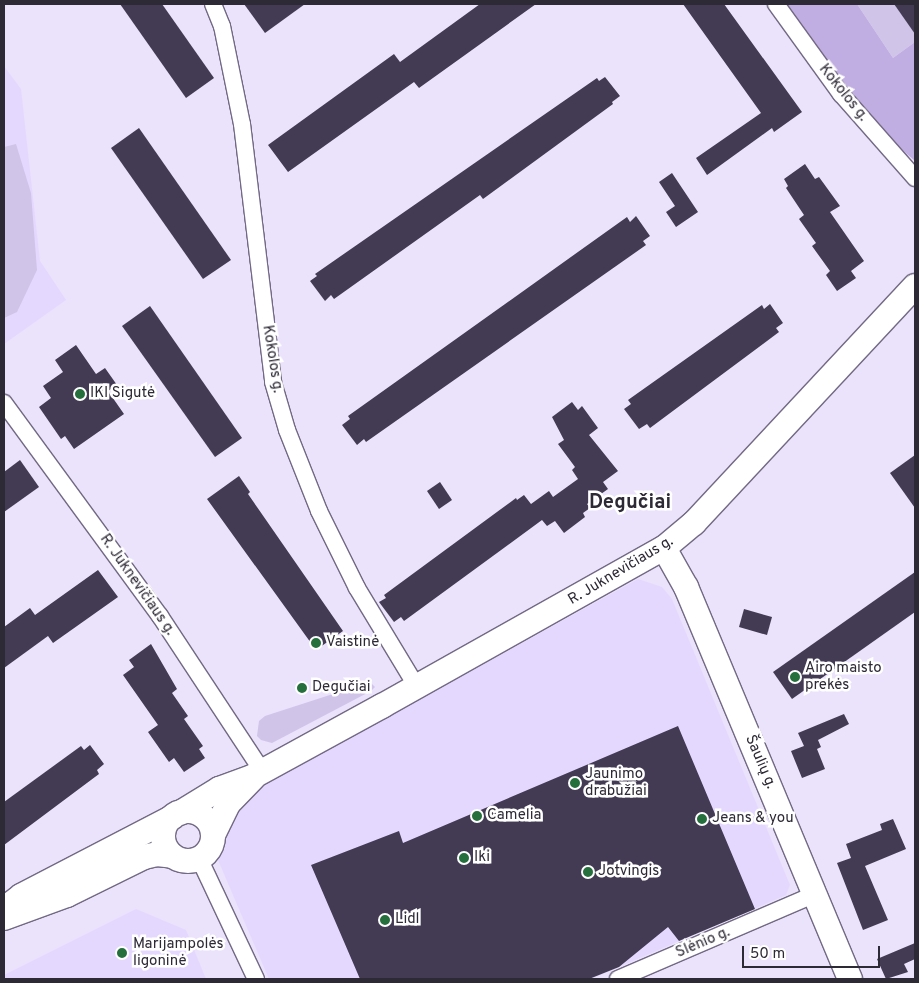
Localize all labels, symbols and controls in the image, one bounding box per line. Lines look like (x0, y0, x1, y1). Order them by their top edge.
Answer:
street label: Kokolos g. (815, 61, 871, 125)
street label: Kokolos g. (258, 324, 286, 394)
place label: IKI Sigutė (90, 385, 155, 403)
marker: IKI Sigutė (74, 388, 86, 400)
district label: Degučiai (589, 491, 671, 515)
street label: R. Juknevičiaus g. (95, 531, 179, 639)
street label: R. Juknevičiaus g. (565, 533, 677, 609)
place label: Vaistinė (326, 634, 379, 652)
marker: Vaistinė (310, 637, 322, 649)
place label: Airo maisto prekės (805, 659, 882, 694)
marker: Airo maisto prekės (789, 671, 801, 683)
place label: Degučiai (312, 679, 370, 697)
marker: Degučiai (296, 682, 308, 694)
street label: Šaulių g. (741, 732, 779, 792)
place label: Jaunimo drabužiai (585, 765, 647, 800)
marker: Jaunimo drabužiai (569, 777, 581, 789)
place label: Camelia (487, 807, 541, 825)
marker: Camelia (471, 810, 483, 822)
place label: Jeans & you (712, 810, 794, 828)
marker: Jeans & you (696, 813, 708, 825)
place label: Iki (474, 849, 490, 867)
marker: Iki (458, 852, 470, 864)
place label: Jotvingis (598, 863, 659, 881)
marker: Jotvingis (582, 866, 594, 878)
place label: Lidl (395, 911, 420, 929)
marker: Lidl (379, 914, 391, 926)
street label: Slėnio g. (673, 924, 733, 962)
place label: Marijampolės ligoninė (133, 935, 223, 970)
scale bar (744, 936, 882, 968)
text: 50 m (750, 945, 785, 964)
marker: Marijampolės ligoninė (115, 946, 129, 960)

